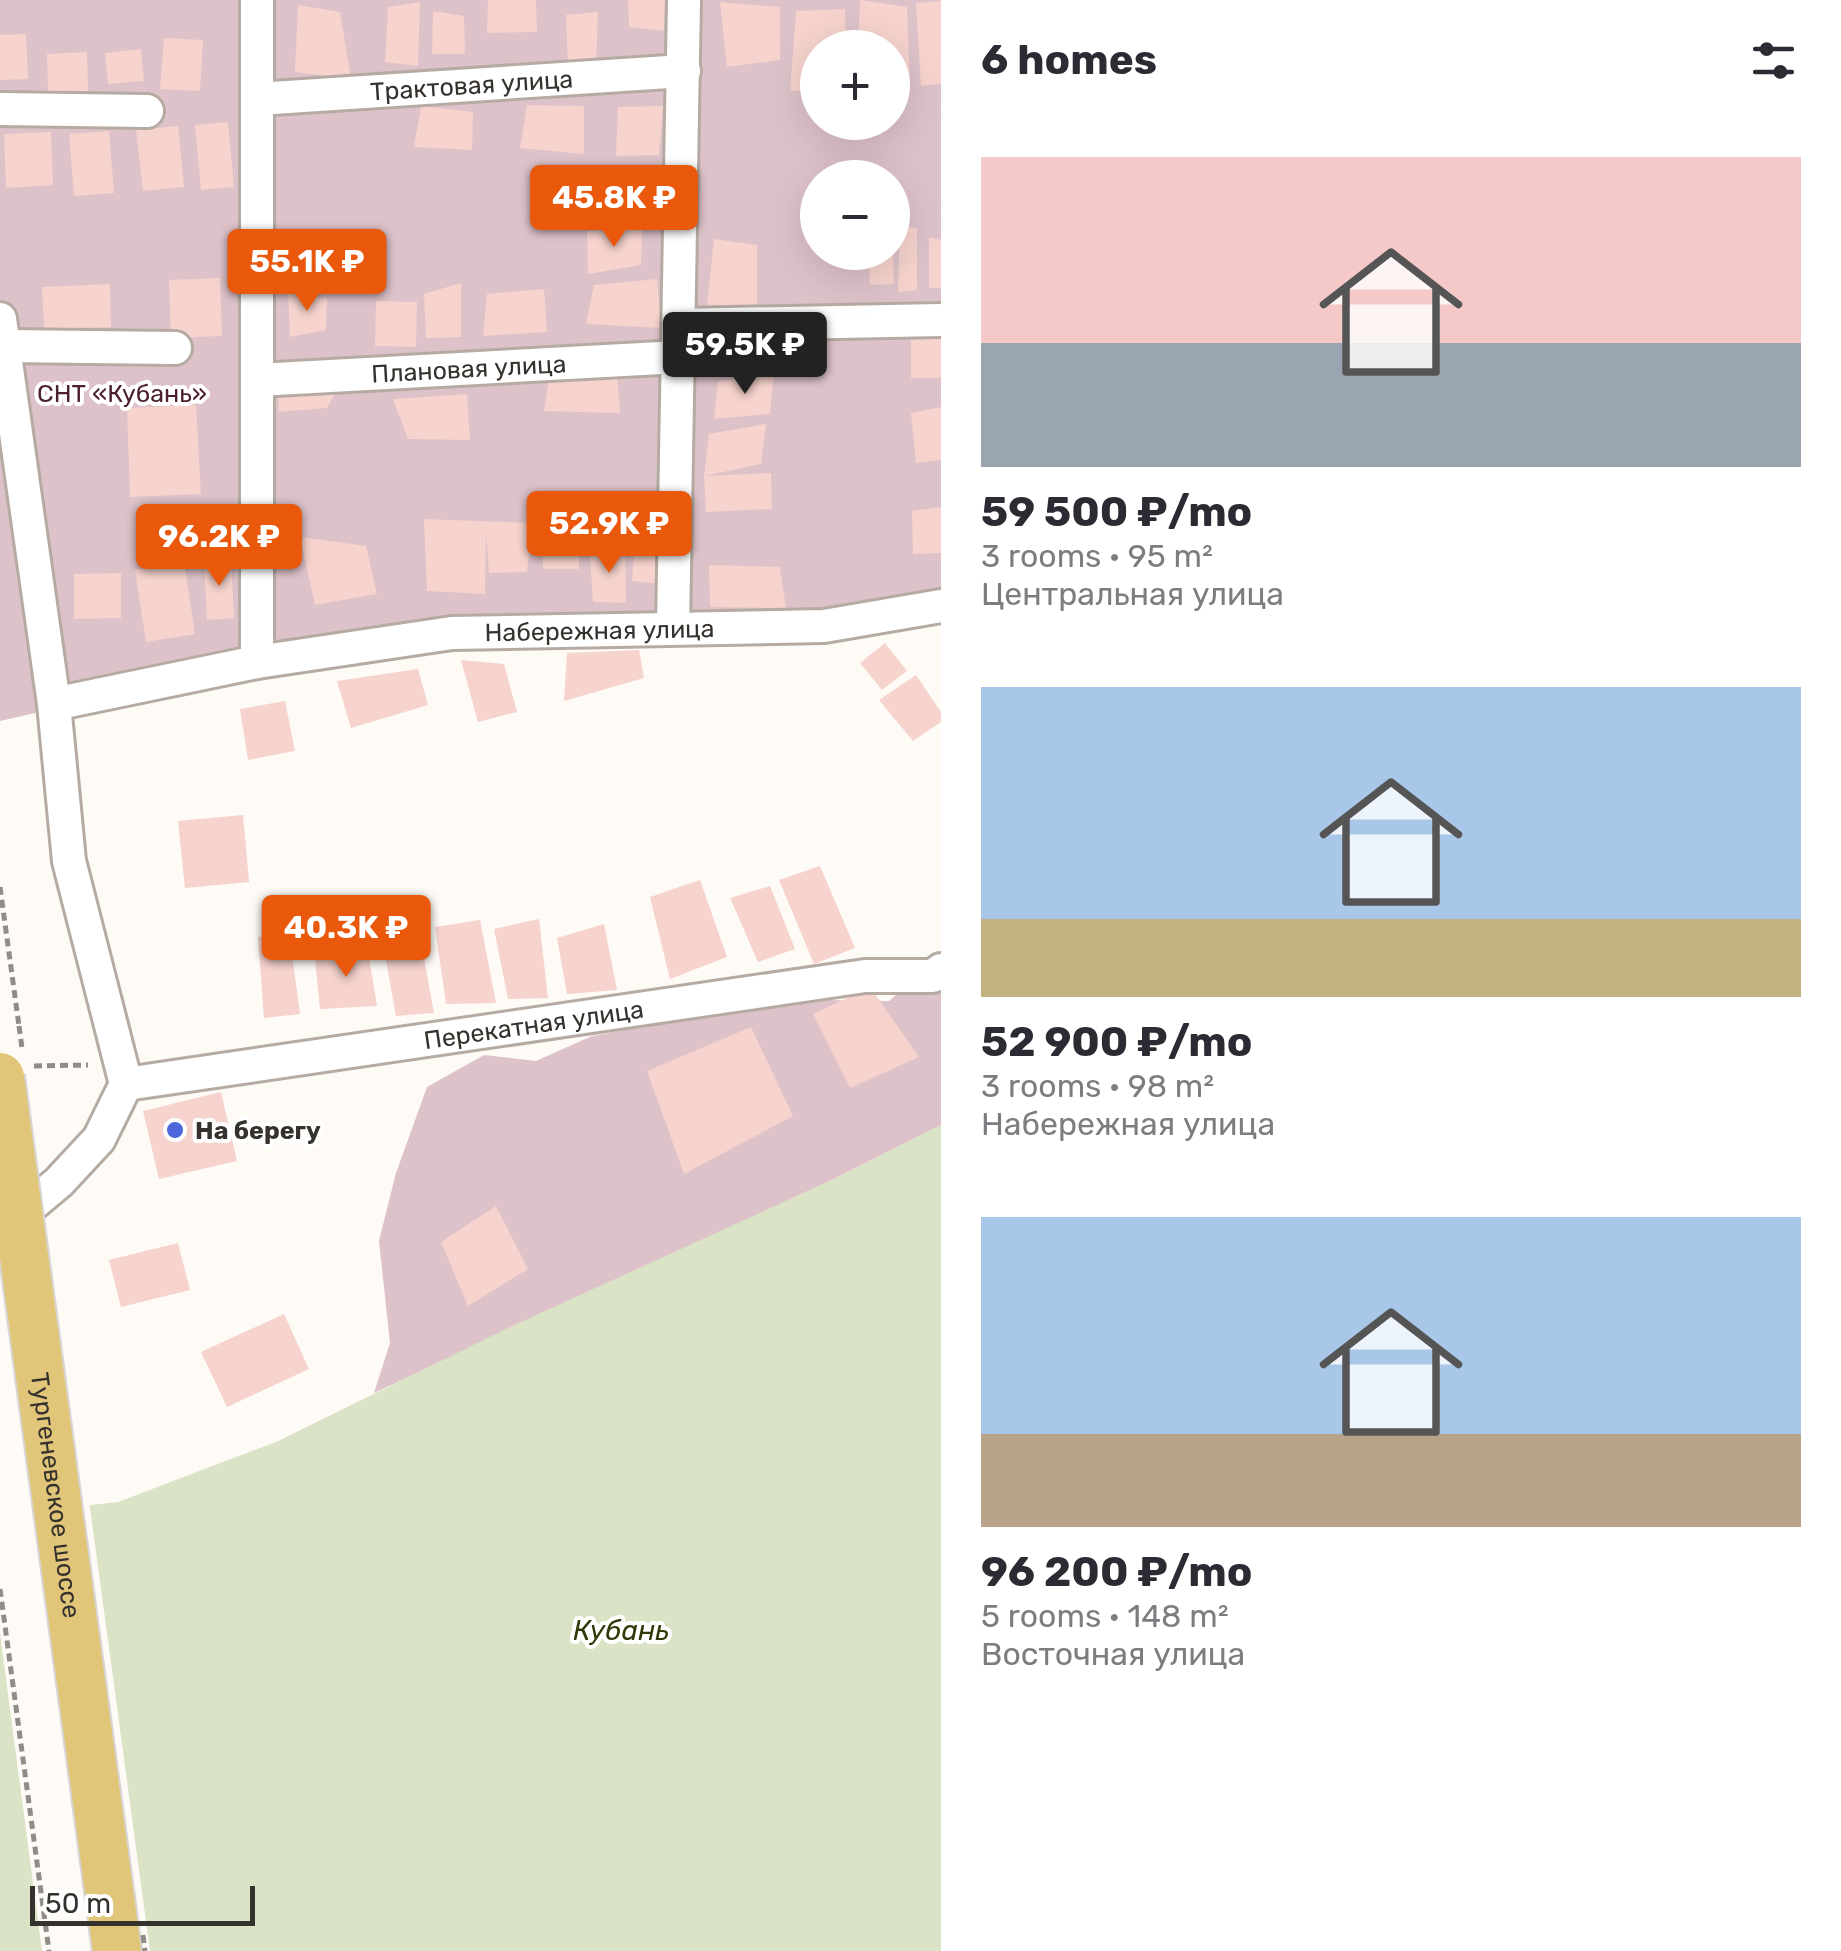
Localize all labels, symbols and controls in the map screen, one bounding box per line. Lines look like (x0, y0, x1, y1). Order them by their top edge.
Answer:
map controls (800, 30, 910, 270)
button: + (800, 30, 910, 140)
icon: filters (1746, 33, 1801, 88)
text: 6 homes (981, 35, 1157, 85)
street label: Трактовая улица (369, 64, 574, 106)
button: − (800, 160, 910, 270)
pin: 45.8K ₽ (522, 165, 706, 250)
text: 45.8K ₽ (552, 178, 676, 216)
icon: home (1301, 222, 1481, 402)
pin: 55.1K ₽ (215, 229, 399, 314)
text: 55.1K ₽ (249, 242, 365, 280)
pin: 59.5K ₽ (653, 312, 837, 397)
text: 59.5K ₽ (685, 325, 805, 363)
street label: Плановая улица (370, 349, 567, 388)
park label: СНТ «Кубань» (37, 379, 207, 408)
text: 59 500 ₽/mo (981, 487, 1252, 537)
pin: 52.9K ₽ (517, 491, 701, 576)
pin: 96.2K ₽ (127, 504, 311, 589)
text: 52.9K ₽ (549, 504, 669, 542)
text: 96.2K ₽ (158, 517, 280, 555)
text: 3 rooms · 95 m² (981, 537, 1213, 575)
text: Центральная улица (981, 575, 1284, 613)
street label: Набережная улица (484, 614, 715, 647)
icon: home (1301, 752, 1481, 932)
pin: 40.3K ₽ (254, 895, 438, 980)
text: 40.3K ₽ (284, 908, 408, 946)
street label: Перекатная улица (422, 994, 645, 1055)
text: 52 900 ₽/mo (981, 1017, 1252, 1067)
text: 3 rooms · 98 m² (981, 1067, 1214, 1105)
text: Набережная улица (981, 1105, 1275, 1143)
place label: На берегу (195, 1116, 321, 1145)
marker: На берегу (164, 1119, 186, 1141)
icon: home (1301, 1282, 1481, 1462)
street label: Тургеневское шоссе (25, 1371, 87, 1620)
text: 96 200 ₽/mo (981, 1547, 1252, 1597)
text: 5 rooms · 148 m² (981, 1597, 1229, 1635)
water label: Кубань (573, 1614, 669, 1647)
text: Восточная улица (981, 1635, 1245, 1673)
scale bar (30, 1881, 255, 1926)
text: 50 m (45, 1887, 111, 1920)

